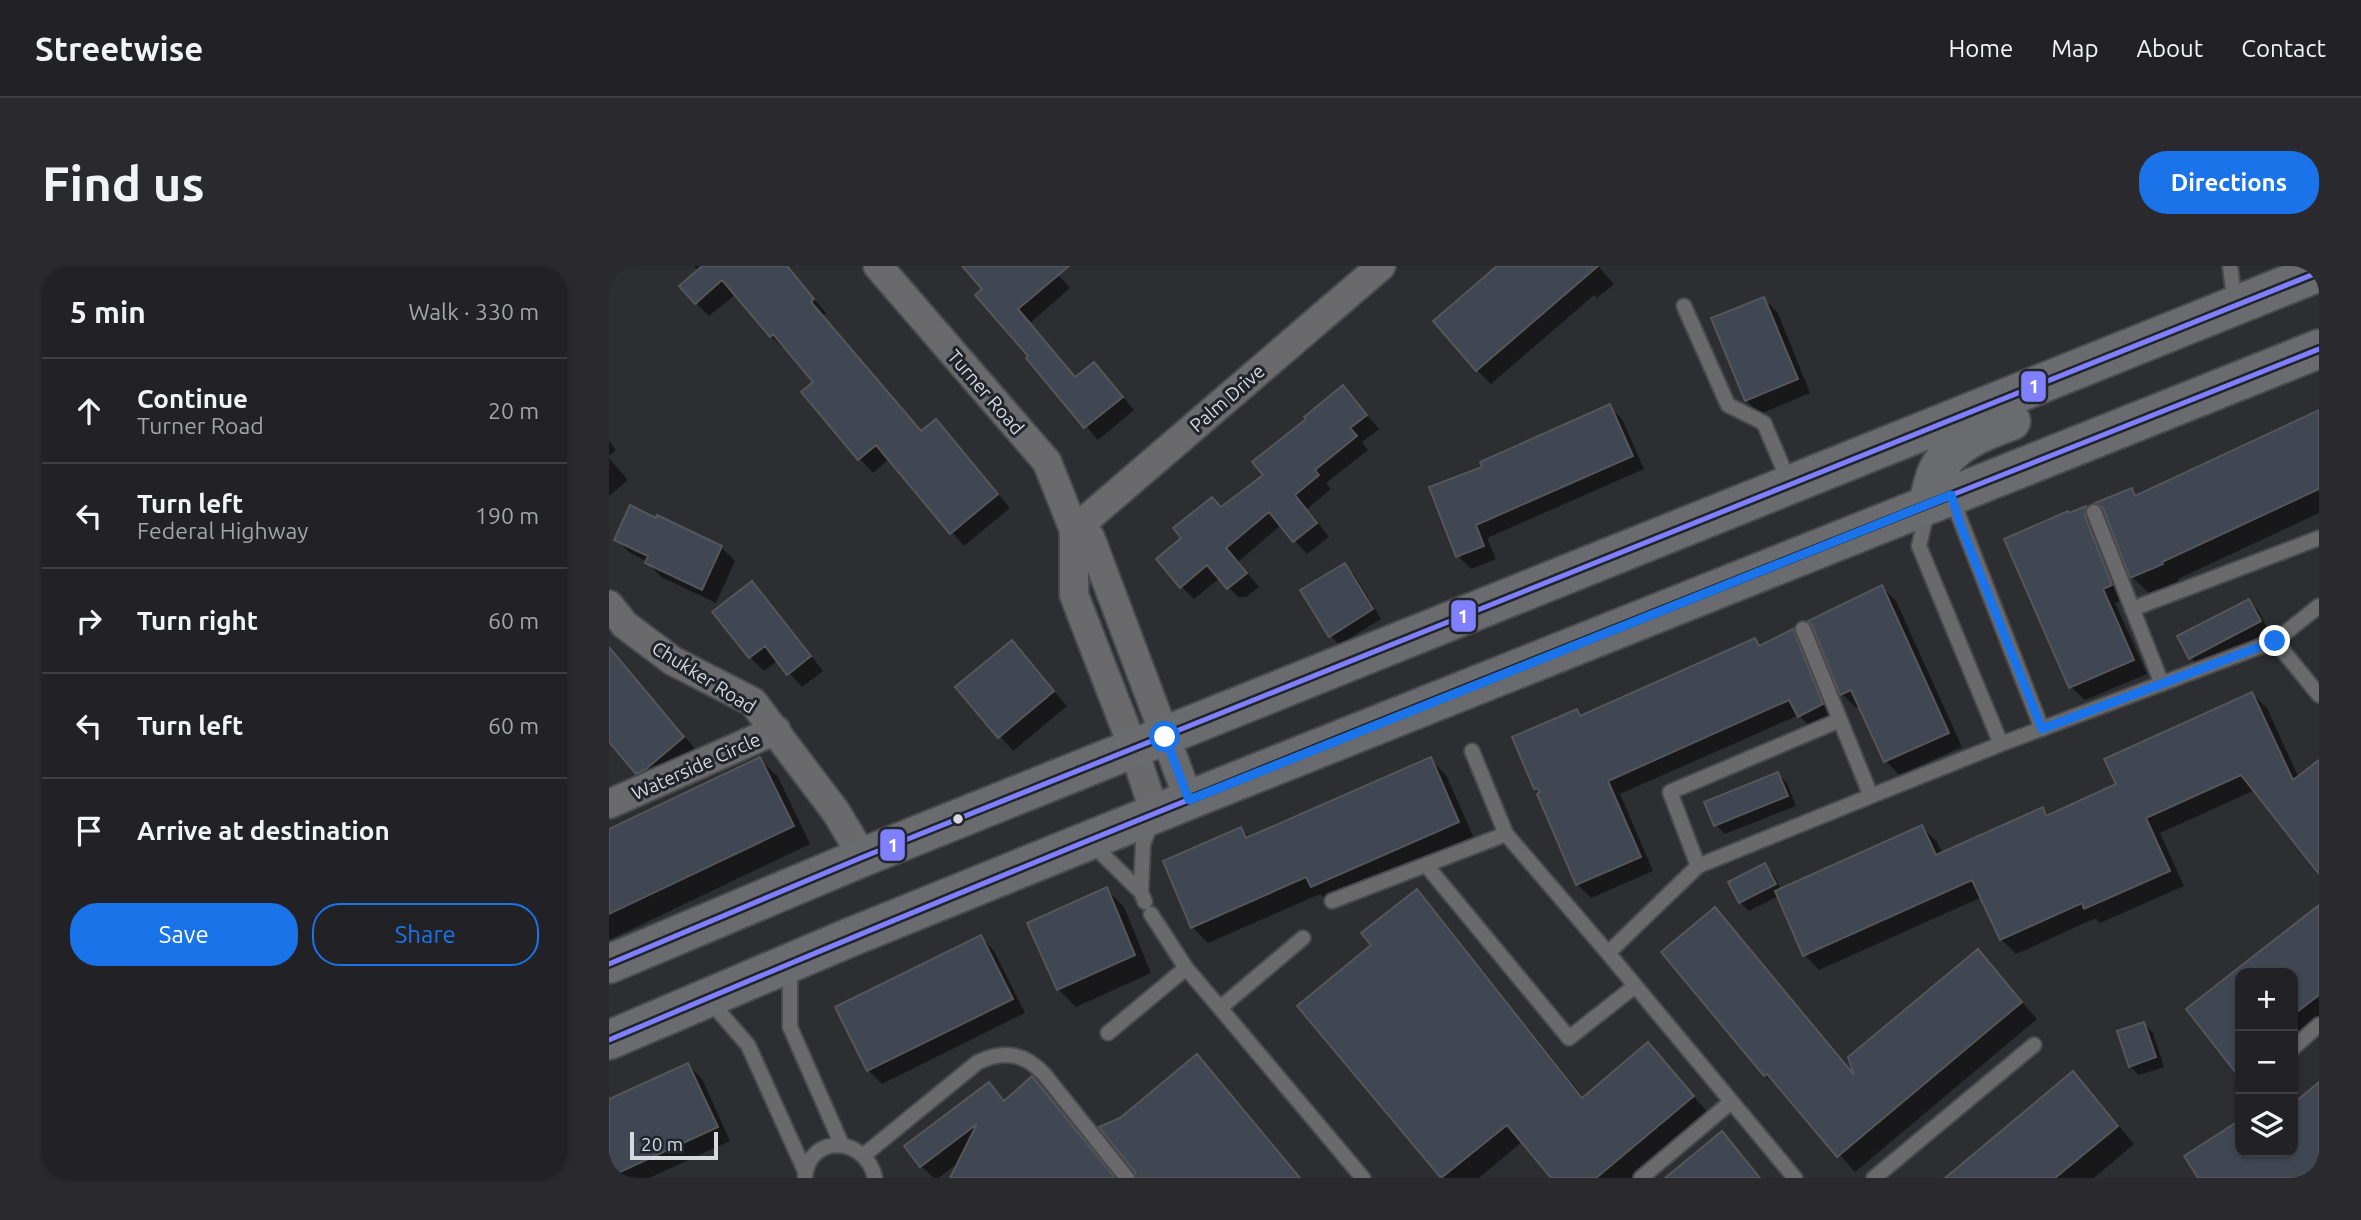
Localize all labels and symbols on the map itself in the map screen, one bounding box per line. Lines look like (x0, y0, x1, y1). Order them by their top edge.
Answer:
street label: Turner Road (943, 345, 1029, 439)
street label: Palm Drive (1185, 360, 1269, 436)
line badge: 1 (2020, 370, 2047, 403)
text: 1 (2029, 375, 2039, 397)
line badge: 1 (1450, 599, 1477, 633)
text: 1 (1458, 605, 1468, 627)
route end (2259, 625, 2290, 656)
street label: Chukker Road (648, 636, 760, 718)
route start (1149, 721, 1180, 752)
street label: Waterside Circle (628, 728, 764, 804)
unlabelled marker (951, 812, 965, 826)
line badge: 1 (879, 828, 906, 862)
text: 1 (888, 834, 898, 856)
scale bar (630, 1129, 717, 1161)

